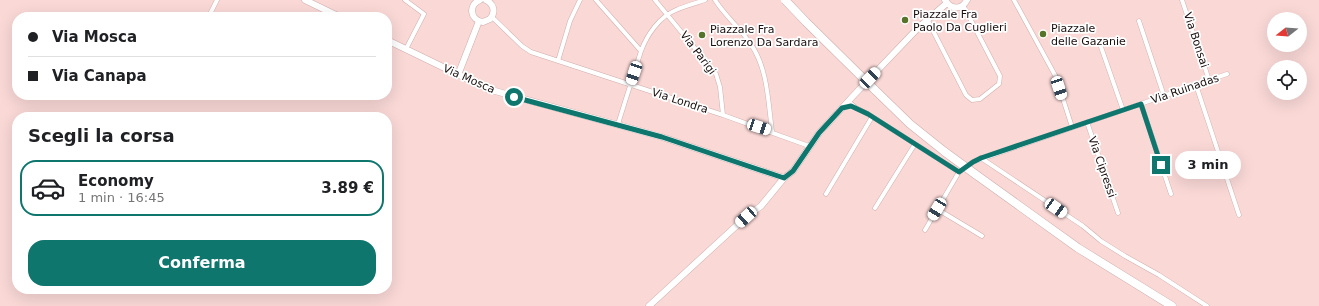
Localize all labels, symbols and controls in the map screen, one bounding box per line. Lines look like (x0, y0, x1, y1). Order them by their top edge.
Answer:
place label: Piazzale Fra Paolo Da Cuglieri (913, 8, 1007, 34)
street label: Via Bonsai (1181, 11, 1211, 69)
north arrow (1267, 12, 1307, 52)
map controls (1267, 12, 1307, 100)
marker: Piazzale Fra Paolo Da Cuglieri (900, 15, 910, 25)
place label: Piazzale delle Gazanie (1051, 22, 1126, 48)
place label: Piazzale Fra Lorenzo Da Sardara (710, 23, 818, 49)
text: Via Mosca (52, 28, 137, 46)
street label: Via Parigi (677, 29, 719, 77)
marker: Piazzale delle Gazanie (1038, 29, 1048, 39)
marker: Piazzale Fra Lorenzo Da Sardara (697, 30, 707, 40)
car (625, 60, 643, 86)
button: locate (1267, 60, 1307, 100)
street label: Via Mosca (441, 62, 497, 96)
car (857, 65, 883, 91)
text: Via Canapa (52, 67, 147, 85)
street label: Via Ruinadas (1149, 71, 1221, 107)
car (1050, 75, 1068, 101)
street label: Via Londra (650, 86, 710, 116)
route start (505, 88, 523, 106)
car (746, 118, 772, 136)
text: Scegli la corsa (28, 125, 175, 146)
street label: Via Cipressi (1085, 135, 1119, 199)
callout: 3 min (1175, 151, 1241, 179)
route end (1152, 156, 1170, 174)
text: 3 min (1188, 157, 1228, 172)
icon: car (30, 170, 66, 206)
text: Economy (78, 172, 154, 190)
text: 3.89 € (321, 179, 374, 197)
text: 1 min · 16:45 (78, 190, 165, 205)
car (926, 196, 948, 222)
car (1043, 196, 1069, 220)
car (733, 205, 759, 229)
button: Conferma (28, 240, 376, 286)

